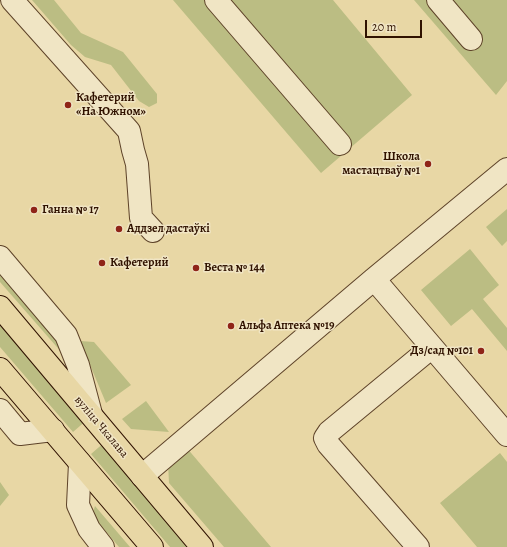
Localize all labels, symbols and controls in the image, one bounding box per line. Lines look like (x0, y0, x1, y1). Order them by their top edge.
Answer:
scale bar (367, 12, 424, 38)
text: 20 m (372, 19, 396, 35)
place label: Кафетерий «На Южном» (76, 91, 146, 119)
marker: Кафетерий «На Южном» (63, 100, 73, 110)
place label: Школа мастацтваў №1 (342, 150, 420, 178)
marker: Школа мастацтваў №1 (423, 159, 433, 169)
place label: Ганна № 17 (42, 203, 99, 217)
marker: Ганна № 17 (29, 205, 39, 215)
place label: Аддзел дастаўкі (127, 222, 210, 236)
marker: Аддзел дастаўкі (114, 224, 124, 234)
place label: Кафетерий (110, 256, 169, 270)
marker: Кафетерий (97, 258, 107, 268)
place label: Веста № 144 (204, 261, 265, 275)
marker: Веста № 144 (191, 263, 201, 273)
place label: Альфа Аптека №19 (239, 319, 335, 333)
marker: Альфа Аптека №19 (226, 321, 236, 331)
place label: Дз/сад №101 (410, 344, 473, 358)
marker: Дз/сад №101 (476, 346, 486, 356)
street label: вуліца Чкалава (71, 393, 131, 461)

